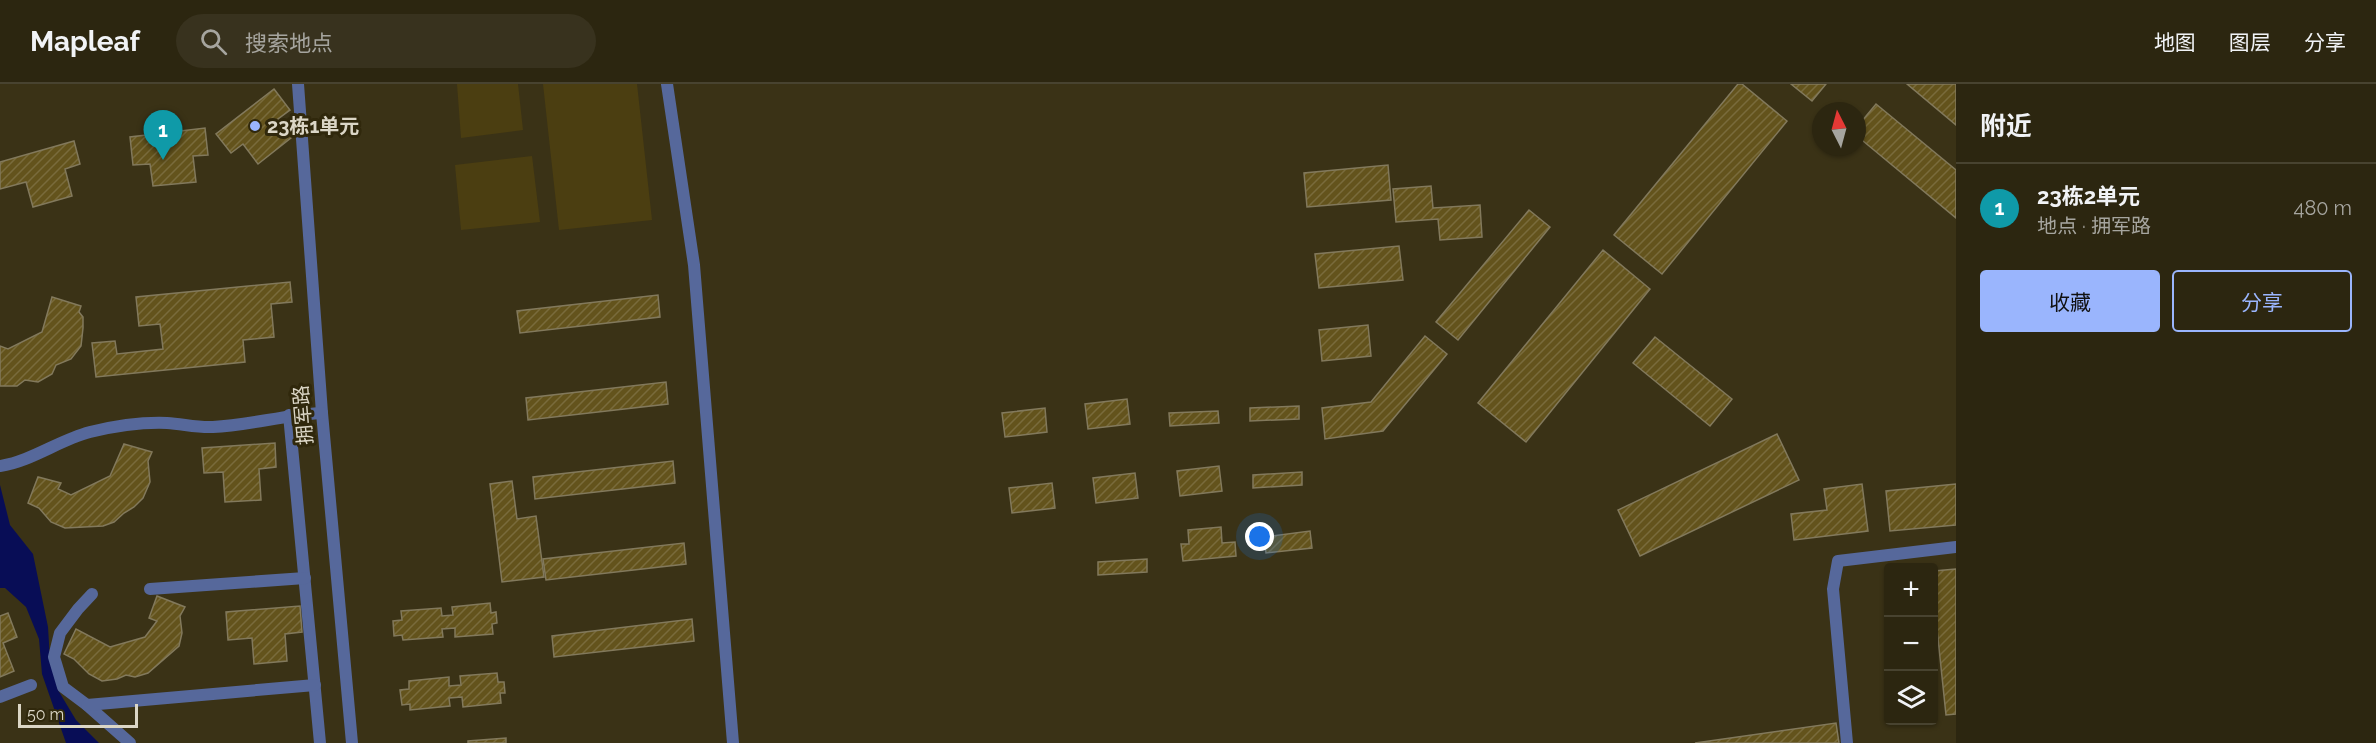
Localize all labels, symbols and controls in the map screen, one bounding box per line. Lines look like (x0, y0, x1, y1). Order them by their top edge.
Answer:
search box (176, 14, 596, 68)
text: Mapleaf (30, 25, 140, 58)
icon: search (197, 25, 230, 58)
text: 搜索地点 (245, 30, 333, 56)
text: 地图 (2154, 30, 2196, 55)
text: 图层 (2229, 30, 2271, 55)
text: 分享 (2304, 30, 2346, 55)
north arrow (1812, 102, 1866, 156)
pin: 1 (144, 110, 182, 160)
text: 附近 (1980, 111, 2032, 141)
place label: 23栋1单元 (267, 114, 359, 138)
marker: 23栋1单元 (248, 119, 262, 133)
text: 23栋2单元 (2037, 183, 2140, 209)
text: 1 (1995, 196, 2004, 220)
text: 480 m (2294, 196, 2352, 220)
text: 地点 · 拥军路 (2037, 214, 2151, 238)
button: 收藏 (1980, 270, 2160, 332)
button: 分享 (2172, 270, 2352, 332)
street label: 拥军路 (288, 384, 318, 446)
your location (1245, 522, 1274, 551)
map controls (1884, 563, 1938, 725)
button: + (1884, 563, 1938, 617)
button: − (1884, 617, 1938, 671)
button: layers (1884, 671, 1938, 725)
scale bar (18, 701, 138, 728)
text: 50 m (27, 705, 64, 724)

